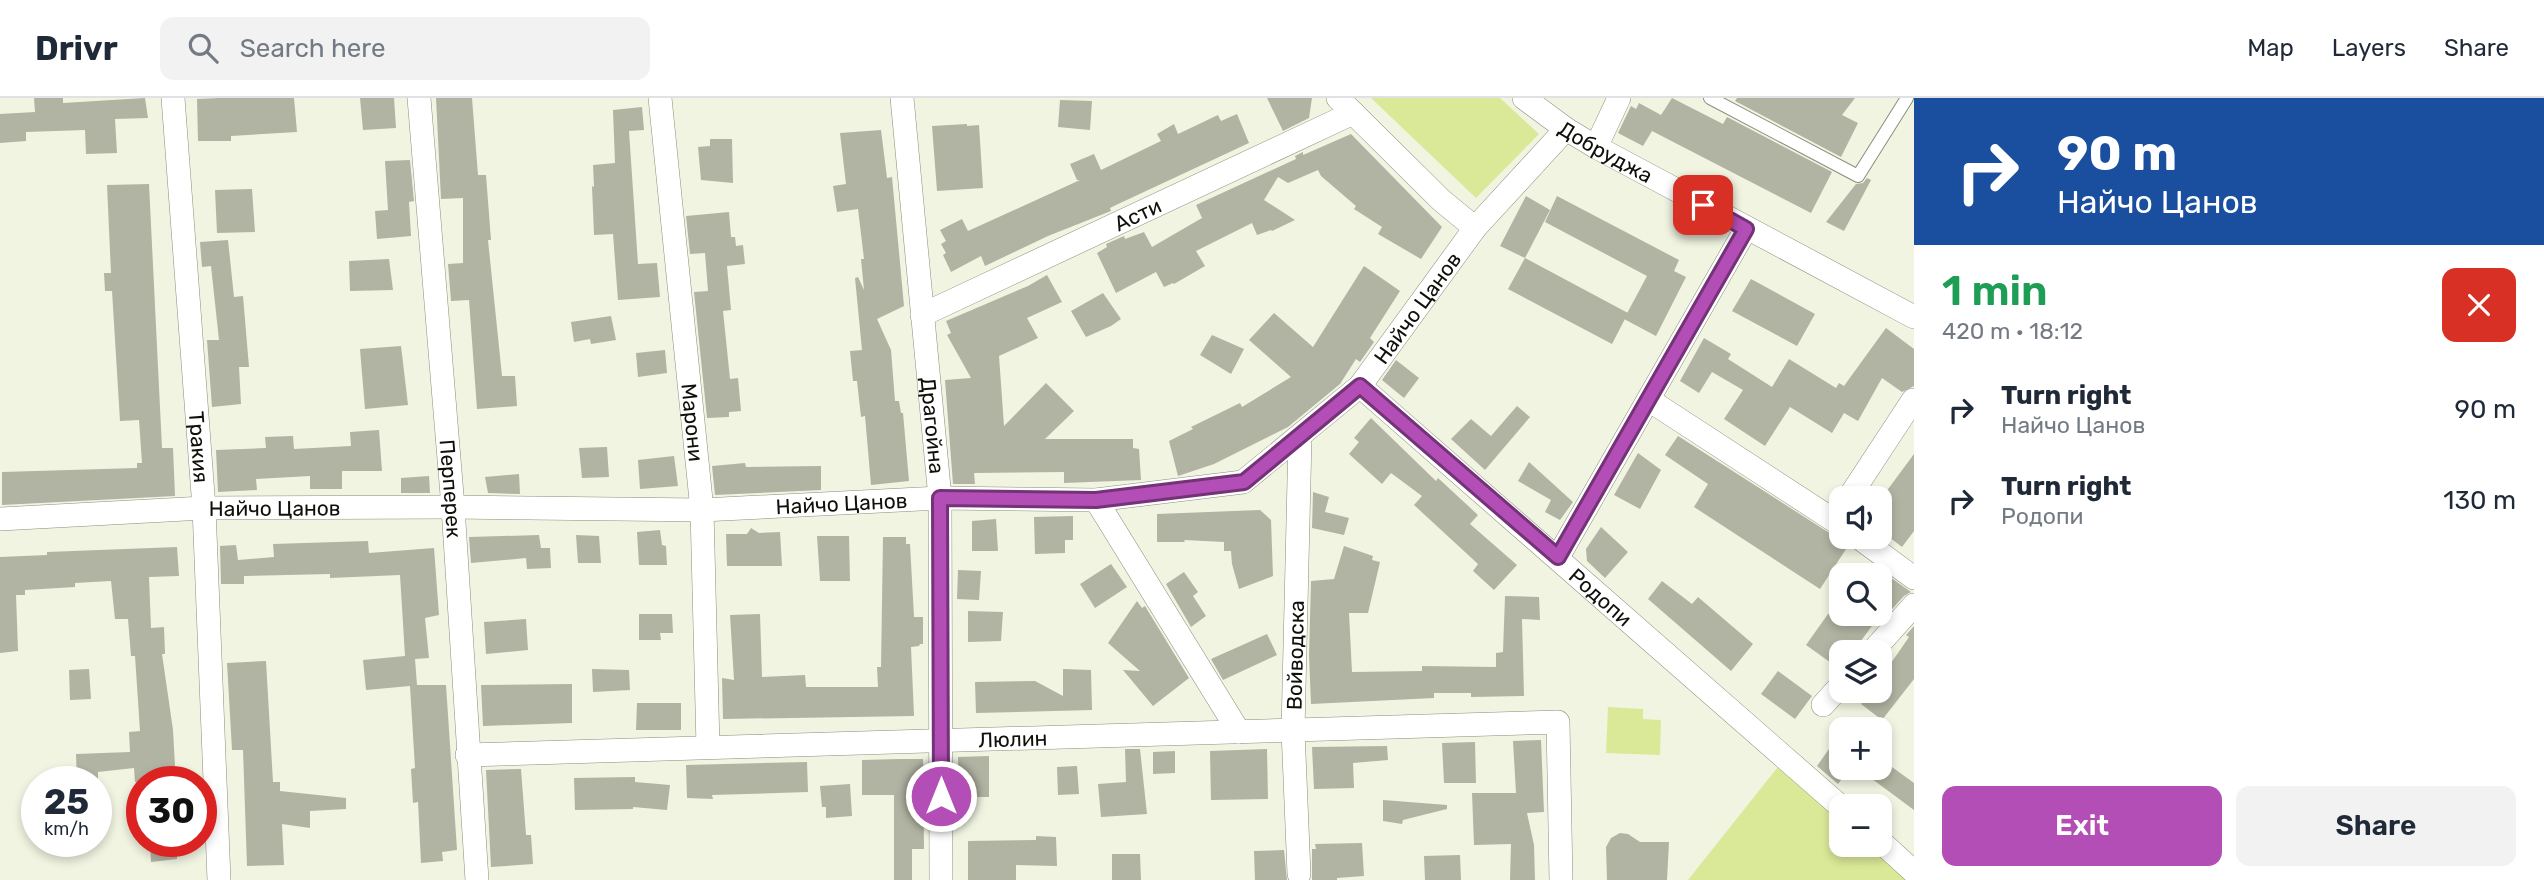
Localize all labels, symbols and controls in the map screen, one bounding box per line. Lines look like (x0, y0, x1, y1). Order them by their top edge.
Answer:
search box (160, 17, 650, 80)
text: Drivr (35, 29, 118, 68)
icon: search (184, 29, 222, 67)
text: Search here (240, 33, 386, 64)
text: Map (2247, 34, 2294, 62)
text: Layers (2332, 34, 2406, 62)
text: Share (2444, 34, 2509, 62)
street label: Добруджа (1554, 115, 1657, 188)
text: 90 m (2057, 124, 2177, 182)
icon: right (1942, 126, 2033, 217)
pin (1673, 175, 1733, 235)
text: Найчо Цанов (2057, 183, 2258, 221)
icon: arrive (1684, 186, 1722, 224)
street label: Асти (1110, 192, 1165, 236)
street label: Найчо Цанов (1368, 247, 1466, 368)
text: 1 min (1942, 266, 2048, 316)
button: close (2442, 268, 2516, 342)
text: 420 m · 18:12 (1942, 317, 2083, 345)
street label: Драгойна (916, 376, 950, 475)
text: Turn right (2001, 380, 2131, 411)
street label: Марони (677, 382, 709, 463)
icon: right (1942, 391, 1980, 429)
text: 90 m (2455, 394, 2516, 425)
street label: Тракия (184, 410, 215, 484)
text: Найчо Цанов (2001, 411, 2145, 439)
street label: Перперек (435, 438, 467, 539)
text: Turn right (2001, 471, 2131, 502)
icon: right (1942, 482, 1980, 520)
text: 130 m (2443, 485, 2516, 516)
map controls (1829, 486, 1892, 857)
button: sound (1829, 486, 1892, 549)
street label: Найчо Цанов (775, 487, 908, 519)
street label: Найчо Цанов (209, 495, 341, 520)
text: Родопи (2001, 502, 2084, 530)
street label: Родопи (1564, 563, 1637, 631)
button: search (1829, 563, 1892, 626)
street label: Войводска (1281, 600, 1309, 710)
button: layers (1829, 640, 1892, 703)
button: + (1829, 717, 1892, 780)
street label: Люлин (978, 725, 1048, 752)
position arrow (904, 759, 978, 833)
speed limit sign: 30 (126, 766, 217, 857)
text: 25 (44, 781, 89, 823)
button: Exit (1942, 786, 2222, 866)
button: Share (2236, 786, 2516, 866)
button: − (1829, 794, 1892, 857)
text: km/h (44, 818, 89, 840)

